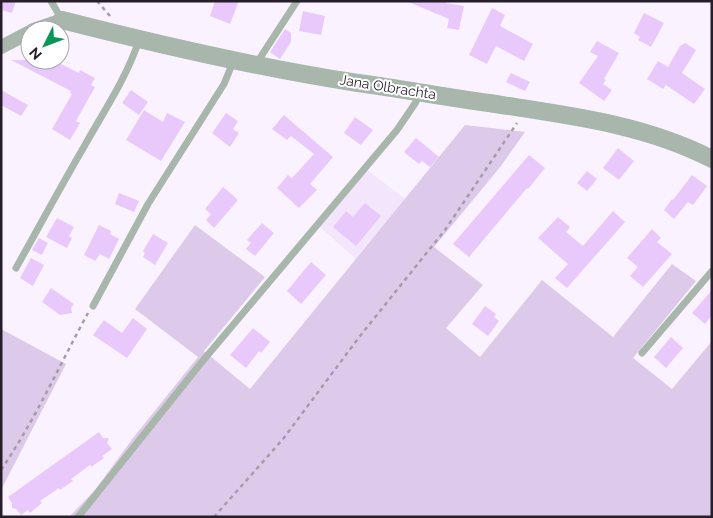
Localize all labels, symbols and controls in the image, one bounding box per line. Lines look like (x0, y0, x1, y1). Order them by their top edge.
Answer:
north arrow (20, 20, 70, 70)
text: N (26, 44, 45, 63)
street label: Jana Olbrachta (339, 71, 437, 103)

